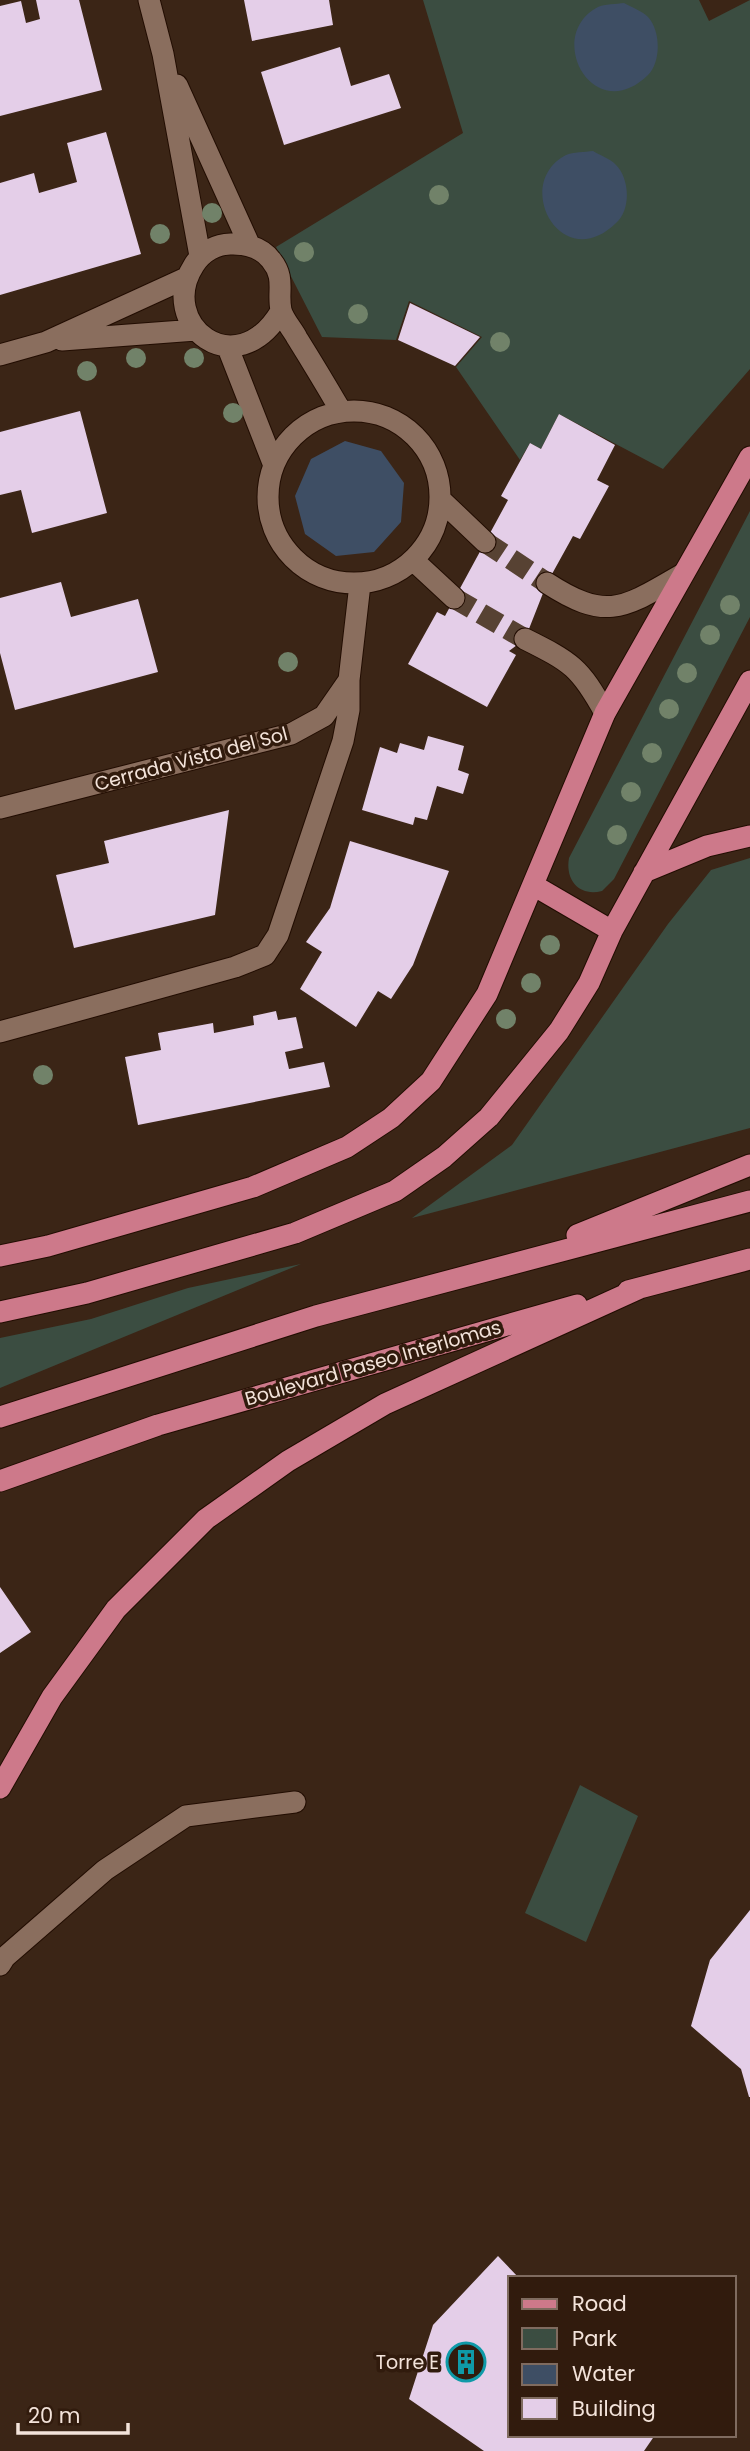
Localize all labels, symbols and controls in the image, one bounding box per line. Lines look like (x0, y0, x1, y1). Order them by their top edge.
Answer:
street label: Cerrada Vista del Sol (91, 720, 291, 798)
street label: Boulevard Paseo Interlomas (242, 1313, 504, 1413)
legend (508, 2276, 736, 2437)
text: Road (572, 2289, 627, 2318)
text: Park (572, 2324, 617, 2353)
building icon: Torre E (445, 2341, 487, 2383)
place label: Torre E (376, 2349, 439, 2376)
text: Water (572, 2359, 635, 2388)
scale bar (18, 2392, 128, 2436)
text: Building (572, 2394, 656, 2423)
text: 20 m (28, 2401, 81, 2430)

